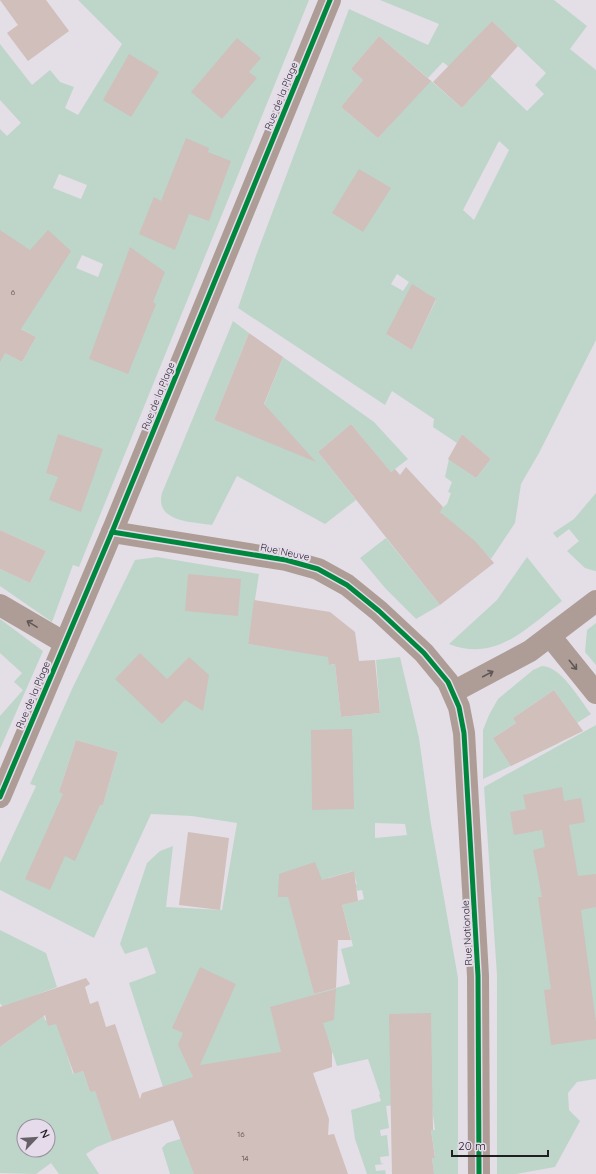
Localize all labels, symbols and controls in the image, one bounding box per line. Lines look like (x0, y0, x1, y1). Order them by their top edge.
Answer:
street label: Rue de la Plage (261, 60, 301, 132)
house number: 6 (11, 287, 16, 297)
street label: Rue de la Plage (138, 360, 178, 432)
street label: Rue Neuve (259, 540, 311, 564)
one-way arrow (27, 620, 38, 628)
street label: Rue de la Plage (13, 659, 53, 731)
one-way arrow (568, 659, 577, 670)
one-way arrow (481, 669, 493, 677)
street label: Rue Nationale (459, 900, 475, 966)
north arrow (16, 1118, 56, 1158)
text: N (37, 1127, 53, 1140)
house number: 16 (237, 1129, 245, 1139)
scale bar (452, 1132, 548, 1158)
text: 20 m (458, 1138, 486, 1153)
house number: 14 (241, 1153, 249, 1163)

